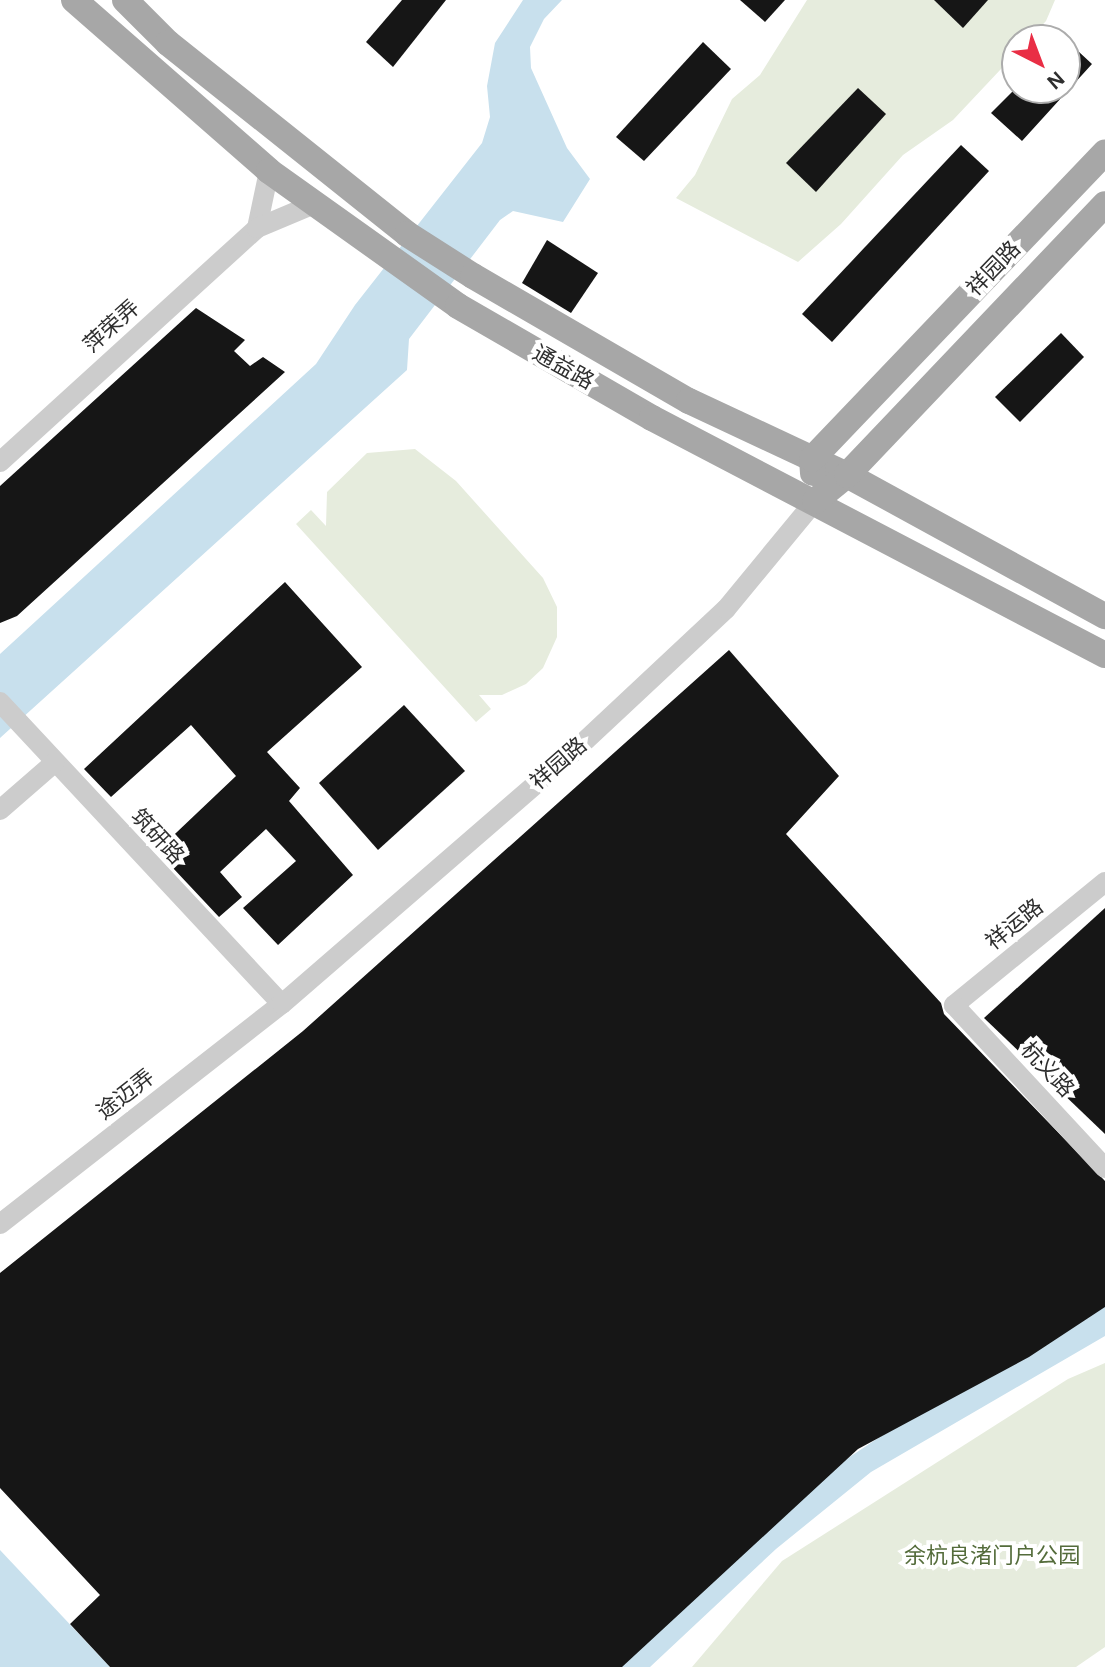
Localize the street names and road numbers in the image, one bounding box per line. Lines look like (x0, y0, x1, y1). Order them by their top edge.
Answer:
street label: 祥园路 (962, 236, 1026, 302)
street label: 萍荣弄 (79, 295, 145, 359)
street label: 通益路 (528, 340, 598, 396)
street label: 祥园路 (525, 732, 593, 796)
street label: 筑研路 (125, 804, 189, 870)
street label: 祥运路 (981, 894, 1049, 956)
street label: 杭义路 (1015, 1037, 1079, 1103)
street label: 途迈弄 (92, 1064, 160, 1126)

